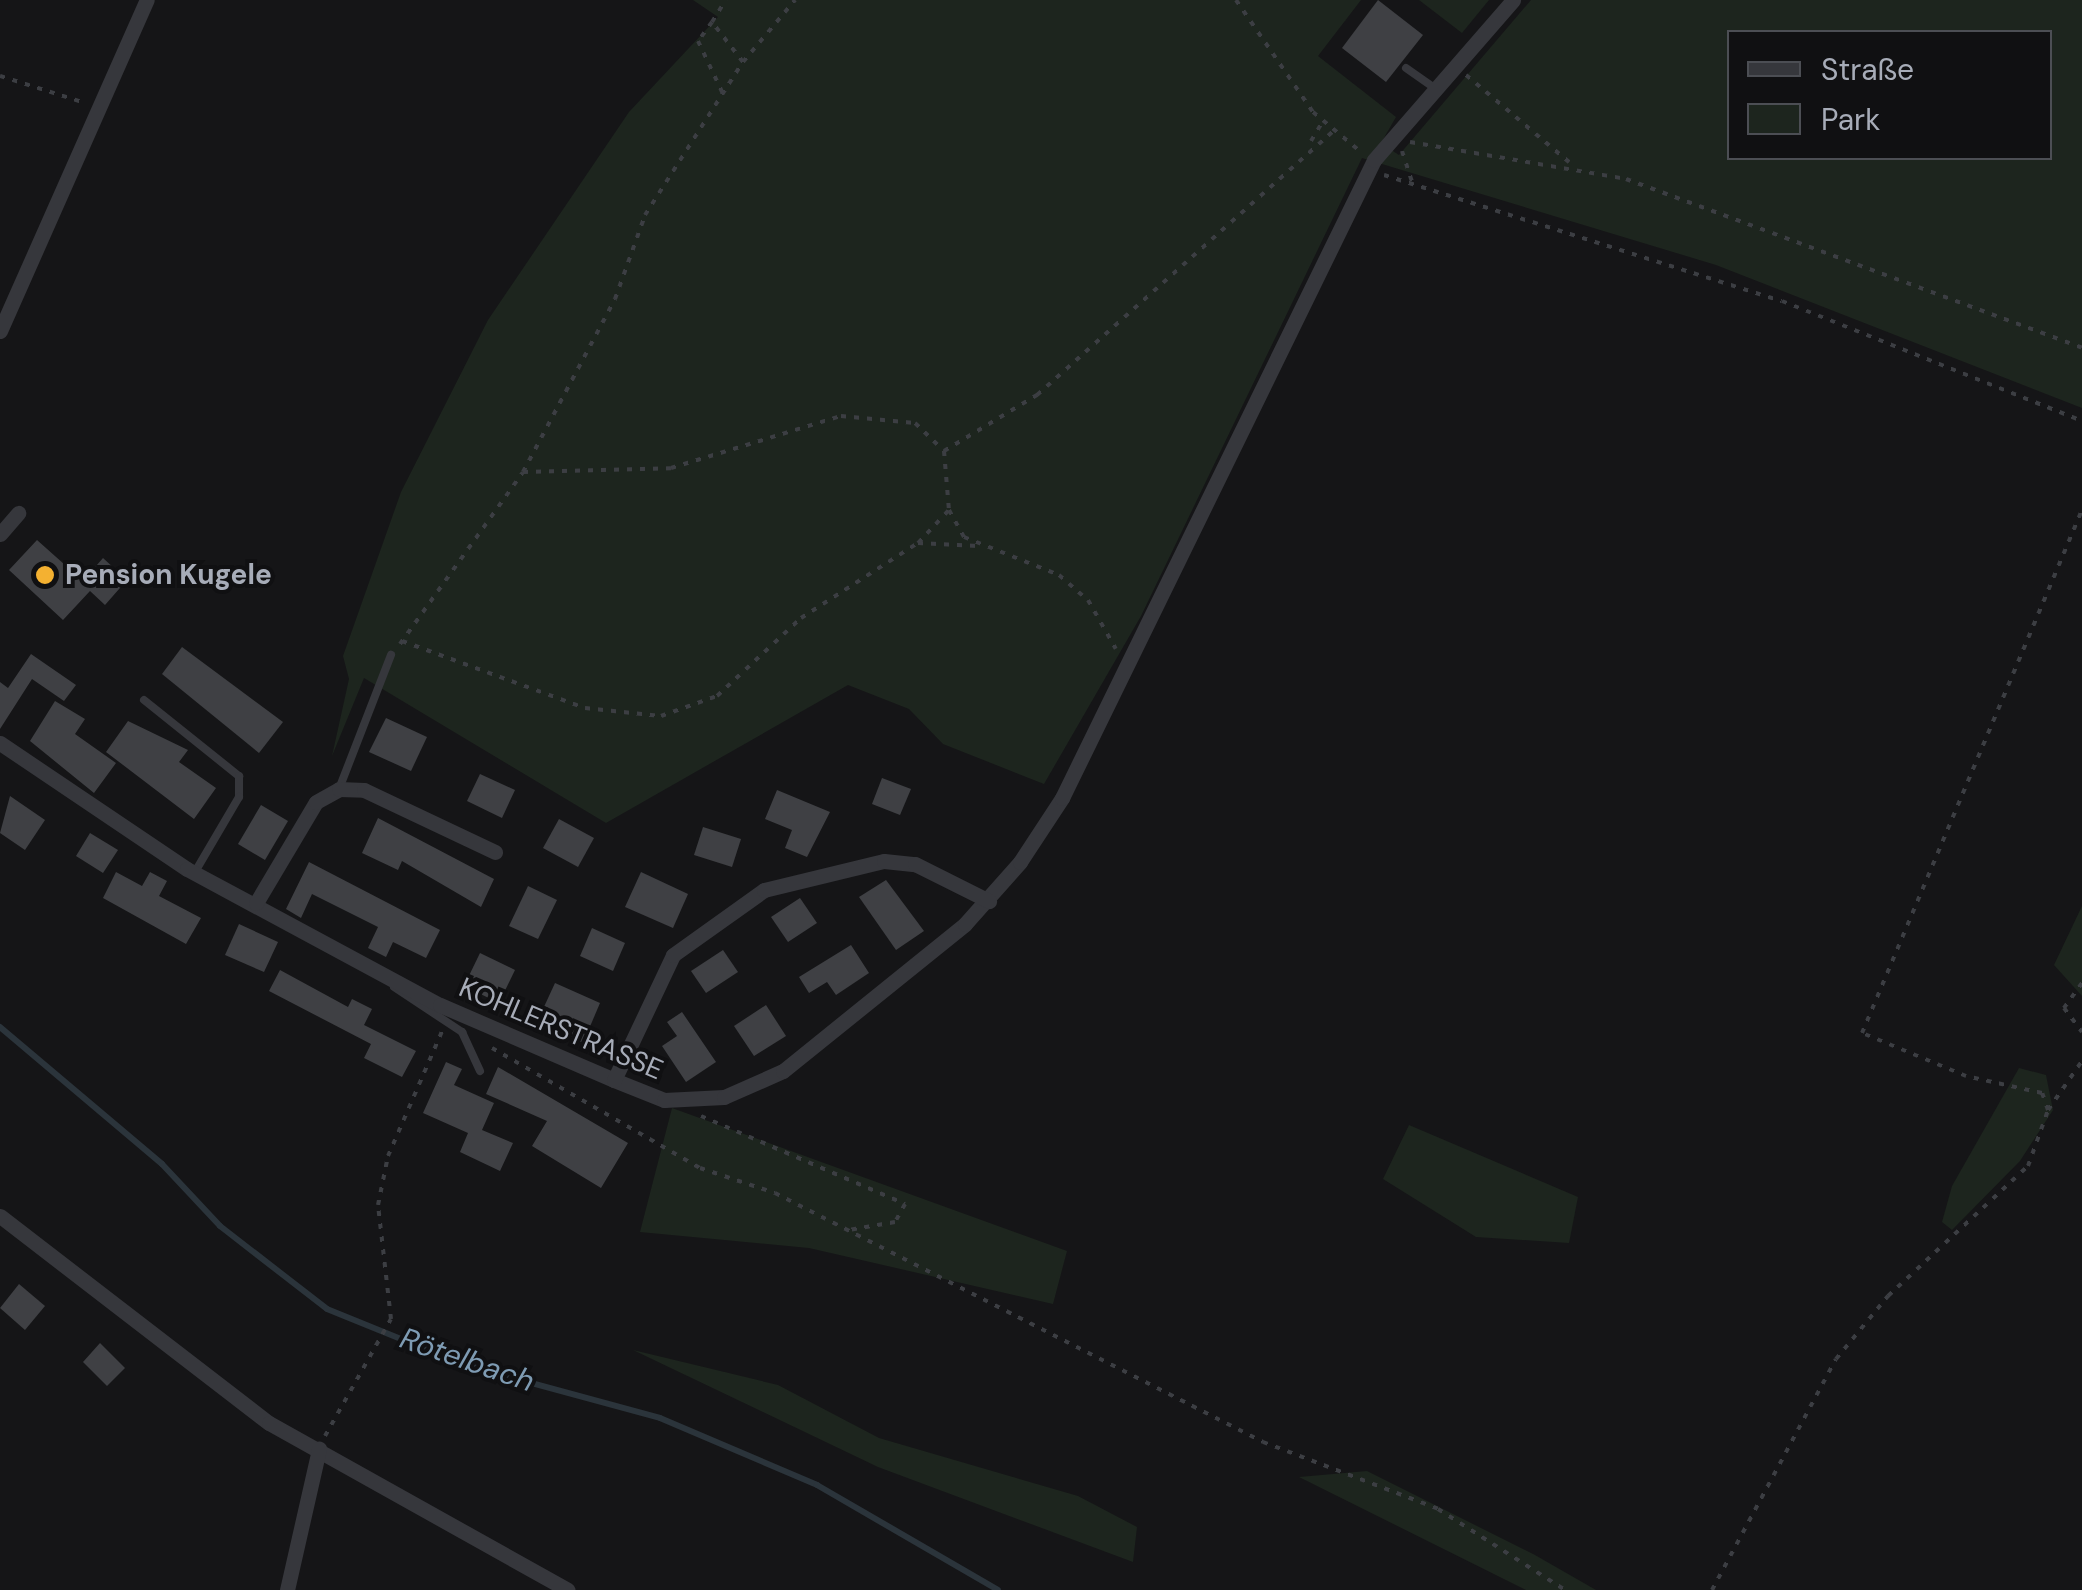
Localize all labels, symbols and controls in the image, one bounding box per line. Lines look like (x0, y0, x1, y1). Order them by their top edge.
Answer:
legend (1727, 30, 2052, 160)
text: Straße (1821, 50, 1914, 89)
text: Park (1821, 100, 1880, 139)
place label: Pension Kugele (65, 558, 272, 592)
marker: Pension Kugele (34, 564, 56, 586)
street label: KOHLERSTRASSE (454, 971, 668, 1087)
water label: Rötelbach (395, 1320, 539, 1400)

